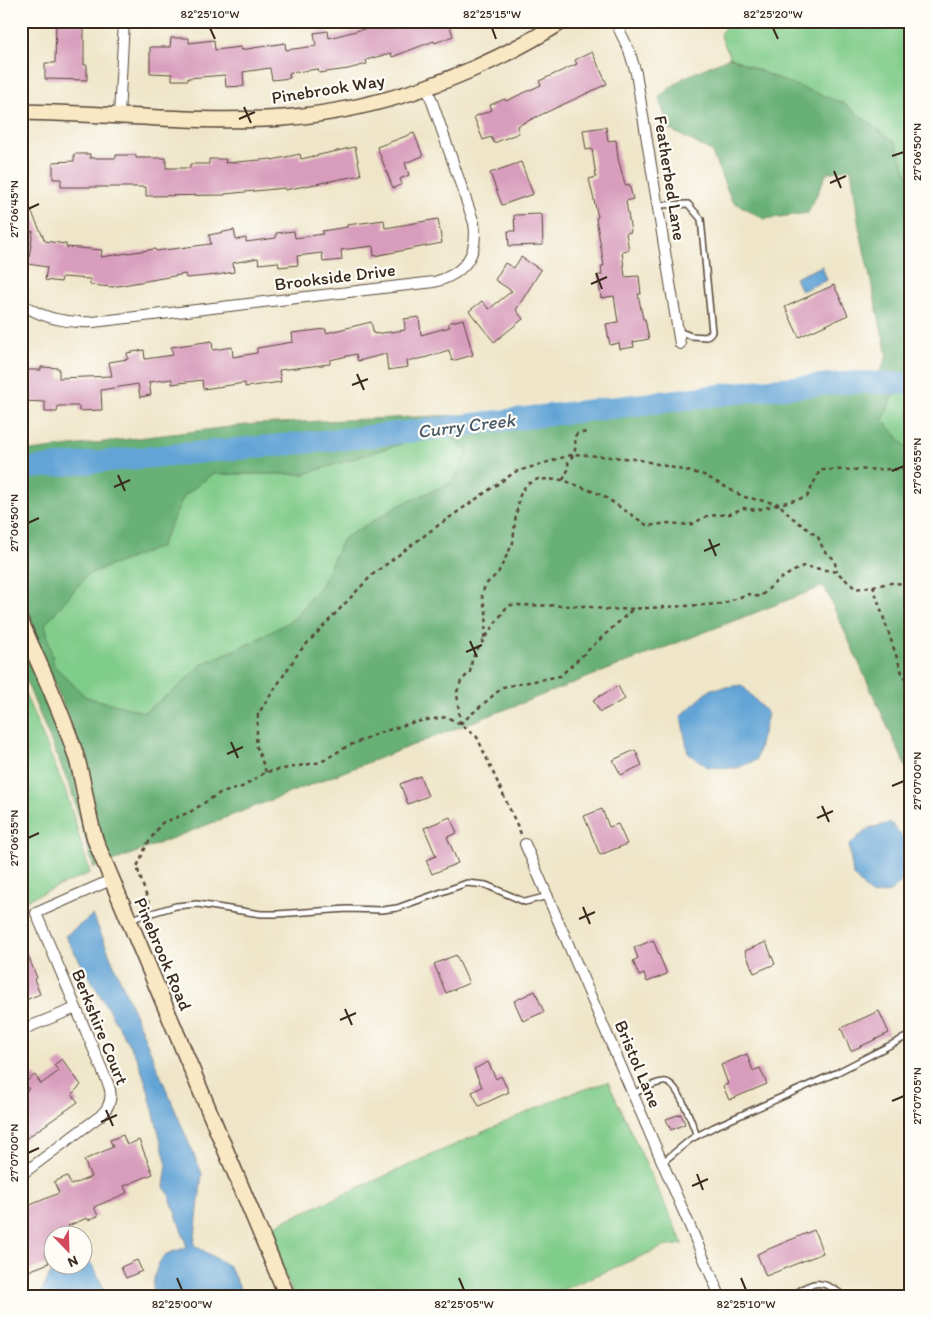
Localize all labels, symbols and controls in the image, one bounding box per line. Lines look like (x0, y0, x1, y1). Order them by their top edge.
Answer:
text: 82°25'10"W (181, 7, 239, 21)
text: 82°25'15"W (463, 7, 521, 21)
text: 82°25'20"W (743, 7, 803, 21)
street label: Pinebrook Way (270, 69, 387, 109)
street label: Featherbed Lane (649, 114, 691, 242)
text: 27°06'50"N (910, 123, 924, 181)
text: 27°06'45"N (7, 180, 21, 238)
street label: Brookside Drive (273, 259, 397, 295)
water label: Curry Creek (416, 408, 517, 443)
text: 27°06'55"N (910, 438, 924, 494)
text: 27°06'50"N (7, 494, 21, 552)
text: 27°07'00"N (910, 752, 924, 810)
text: 27°06'55"N (7, 810, 21, 866)
street label: Pinebrook Road (129, 894, 197, 1014)
street label: Berkshire Court (67, 966, 133, 1088)
street label: Bristol Lane (610, 1017, 666, 1111)
text: 27°07'05"N (910, 1067, 924, 1125)
text: 27°07'00"N (7, 1124, 21, 1182)
north arrow (42, 1224, 92, 1274)
text: N (65, 1252, 81, 1271)
text: 82°25'00"W (152, 1297, 212, 1311)
text: 82°25'05"W (434, 1297, 494, 1311)
text: 82°25'10"W (717, 1297, 775, 1311)

